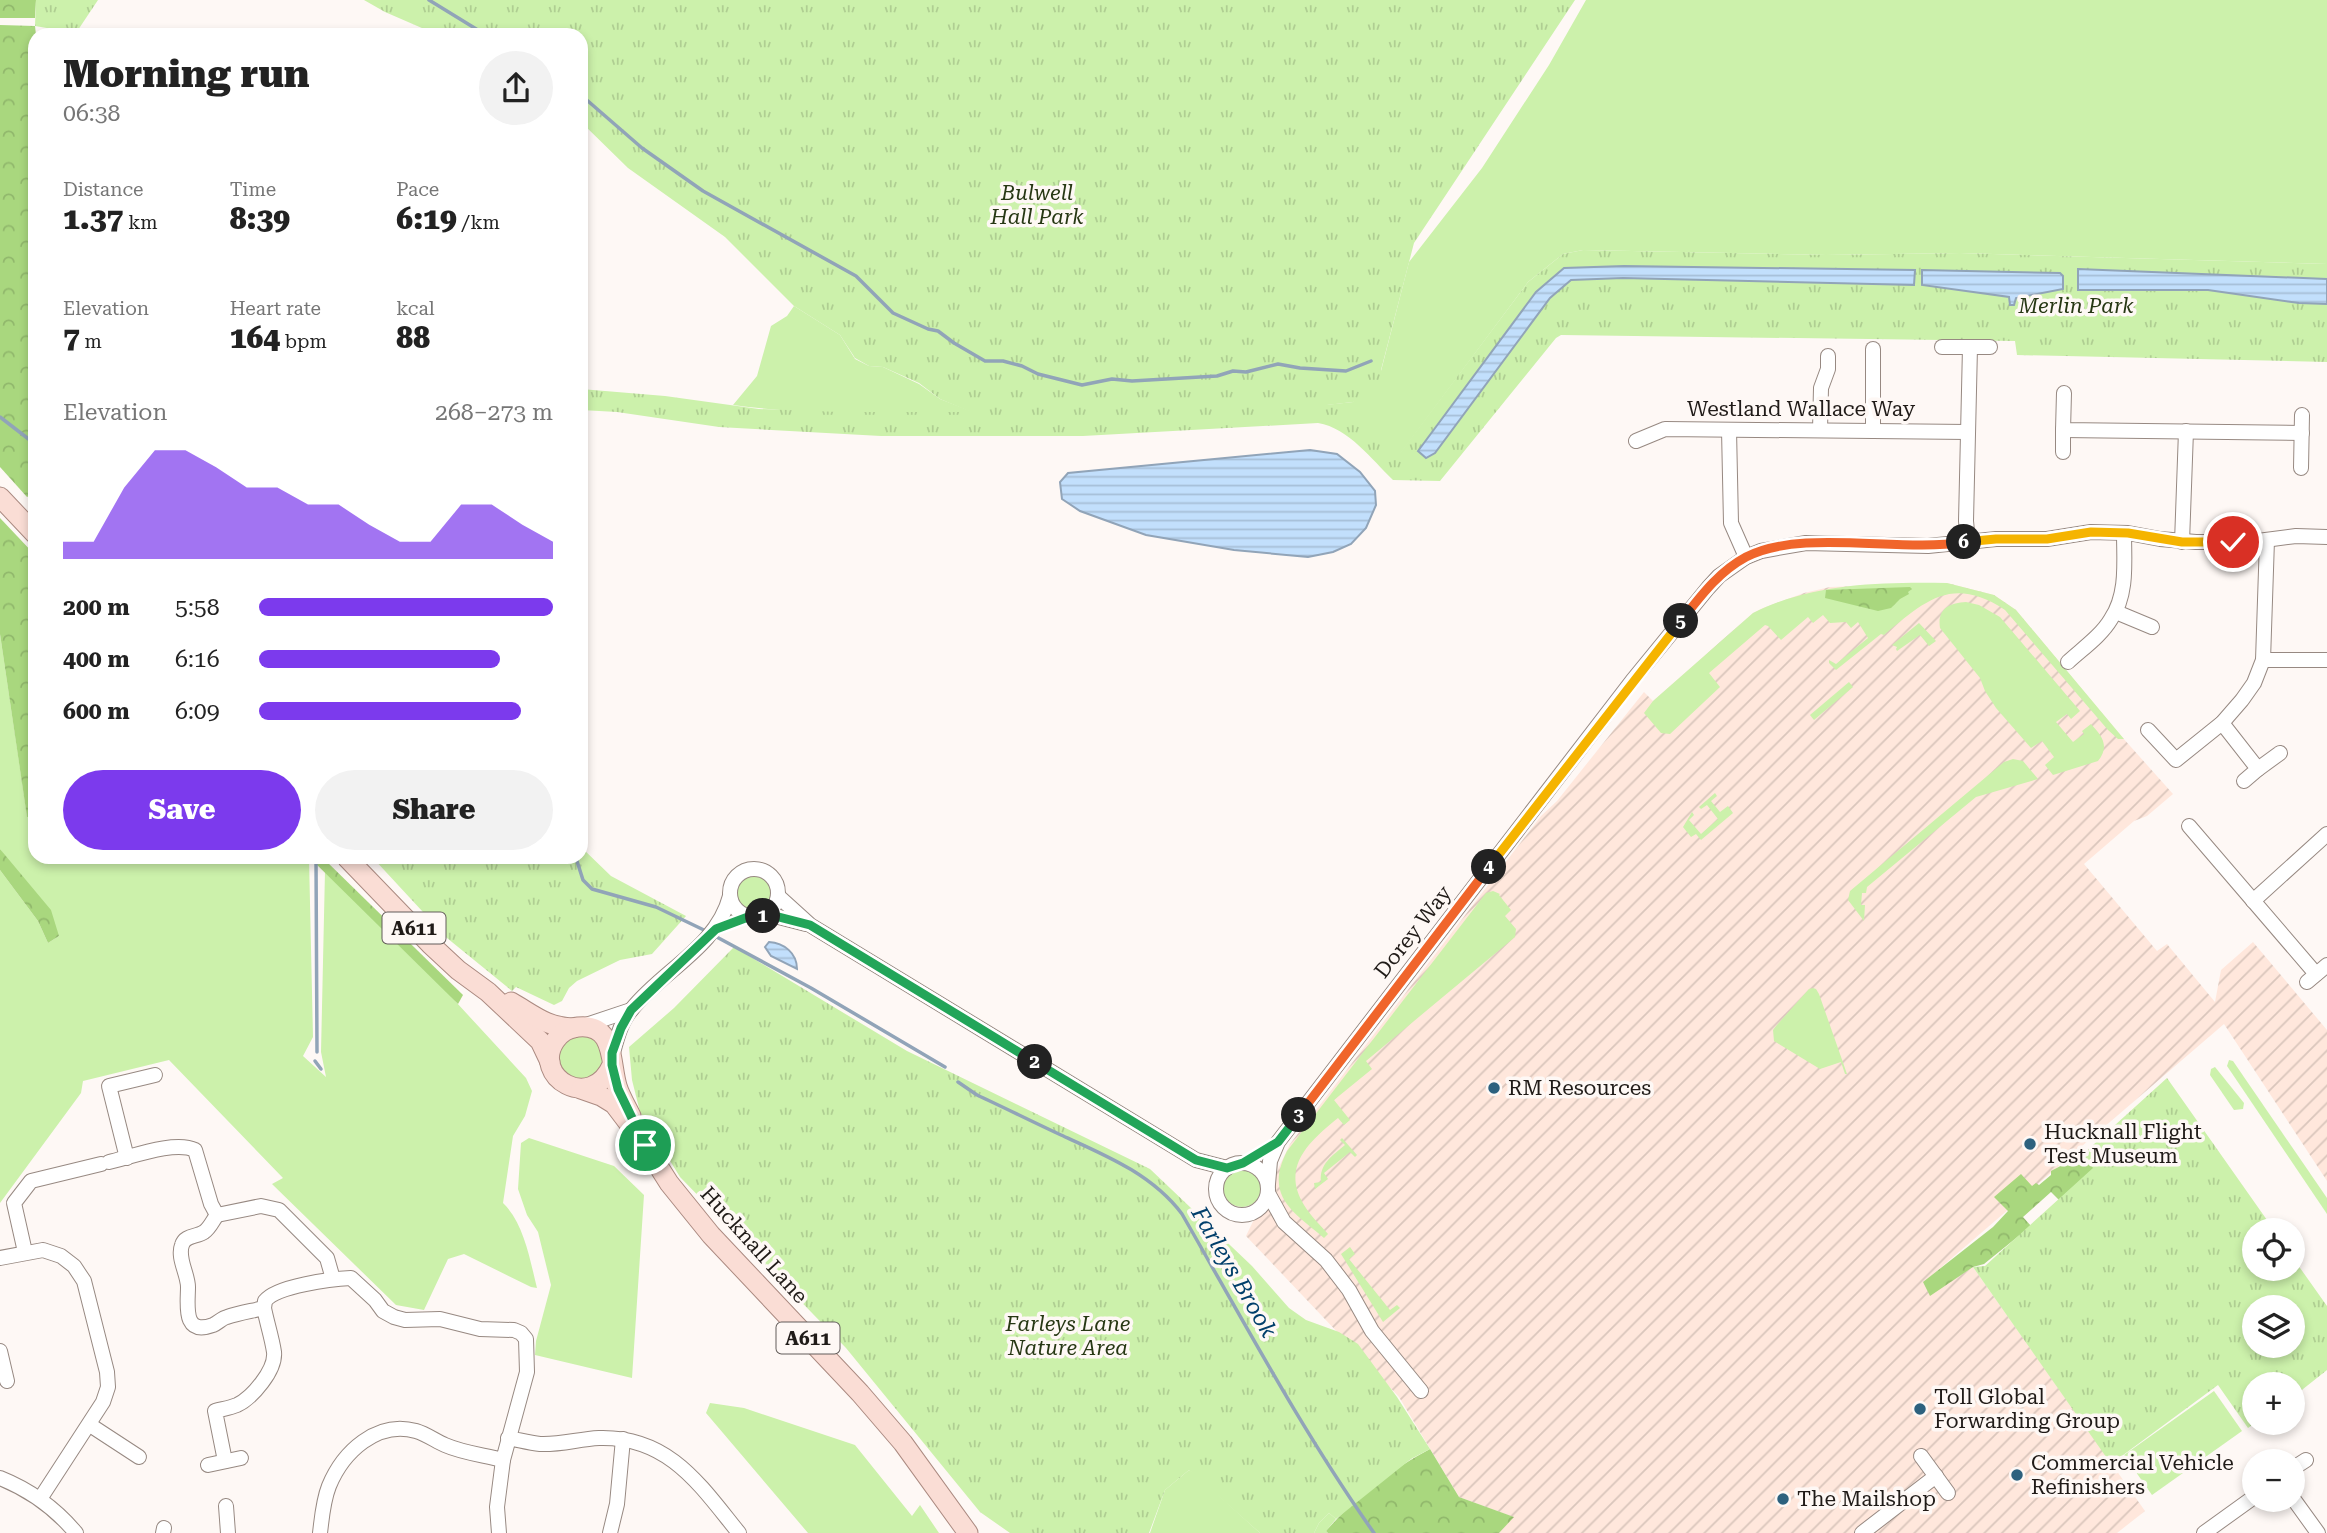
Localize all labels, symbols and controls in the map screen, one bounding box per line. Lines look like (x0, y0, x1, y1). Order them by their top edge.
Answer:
button: share (479, 51, 553, 125)
text: Morning run (63, 52, 310, 96)
text: 06:38 (63, 100, 120, 127)
text: Distance (63, 178, 143, 201)
text: Time (230, 178, 276, 201)
text: Pace (396, 178, 439, 201)
park label: Bulwell Hall Park (989, 181, 1084, 229)
text: 1.37 (63, 201, 123, 236)
text: 8:39 (230, 201, 290, 236)
text: 6:19 (396, 201, 457, 236)
text: km (123, 211, 158, 234)
text: /km (457, 211, 500, 234)
park label: Merlin Park (2017, 294, 2134, 318)
text: Elevation (63, 297, 149, 320)
text: Heart rate (230, 297, 321, 320)
text: kcal (396, 297, 435, 320)
text: 7 (63, 320, 80, 355)
text: 164 (230, 320, 280, 355)
text: 88 (396, 320, 430, 355)
text: m (80, 330, 102, 353)
text: bpm (280, 330, 327, 353)
street label: Westland Wallace Way (1687, 397, 1916, 421)
text: Elevation (63, 399, 167, 426)
text: 268–273 m (435, 399, 553, 426)
pin (2203, 512, 2263, 572)
icon: check (2214, 523, 2252, 561)
pin: 6 (1946, 524, 1982, 560)
text: 6 (1958, 530, 1969, 553)
text: 200 m (63, 594, 130, 621)
text: 5:58 (175, 594, 220, 621)
pin: 5 (1664, 604, 1698, 638)
text: 5 (1675, 609, 1686, 632)
text: 400 m (63, 646, 130, 673)
text: 6:16 (175, 646, 220, 673)
text: 600 m (63, 698, 130, 725)
text: 6:09 (175, 698, 220, 725)
button: Save (63, 770, 301, 850)
button: Share (315, 770, 553, 850)
pin: 4 (1472, 850, 1506, 884)
text: 4 (1483, 855, 1494, 878)
street label: Dorey Way (1370, 881, 1457, 983)
pin: 1 (746, 898, 780, 934)
text: 1 (757, 904, 768, 927)
road number: A611 (382, 912, 446, 944)
pin: 2 (1018, 1044, 1052, 1080)
text: 2 (1029, 1050, 1040, 1073)
place label: RM Resources (1508, 1076, 1651, 1100)
marker: RM Resources (1486, 1080, 1502, 1096)
pin: 3 (1282, 1098, 1316, 1132)
text: 3 (1293, 1103, 1304, 1126)
pin (615, 1115, 675, 1175)
place label: Hucknall Flight Test Museum (2044, 1120, 2202, 1168)
icon: arrive (626, 1126, 664, 1164)
marker: Hucknall Flight Test Museum (2022, 1136, 2038, 1152)
street label: Hucknall Lane (695, 1182, 813, 1308)
water label: Farleys Brook (1185, 1201, 1283, 1343)
map controls (2242, 1218, 2305, 1512)
button: locate (2242, 1218, 2305, 1281)
button: layers (2242, 1295, 2305, 1358)
park label: Farleys Lane Nature Area (1005, 1312, 1131, 1360)
road number: A611 (776, 1322, 840, 1354)
button: + (2242, 1372, 2305, 1435)
place label: Toll Global Forwarding Group (1934, 1385, 2120, 1433)
marker: Toll Global Forwarding Group (1912, 1401, 1928, 1417)
button: − (2242, 1449, 2305, 1512)
place label: Commercial Vehicle Refinishers (2031, 1451, 2234, 1499)
marker: Commercial Vehicle Refinishers (2009, 1467, 2025, 1483)
place label: The Mailshop (1797, 1487, 1936, 1511)
marker: The Mailshop (1775, 1491, 1791, 1507)

